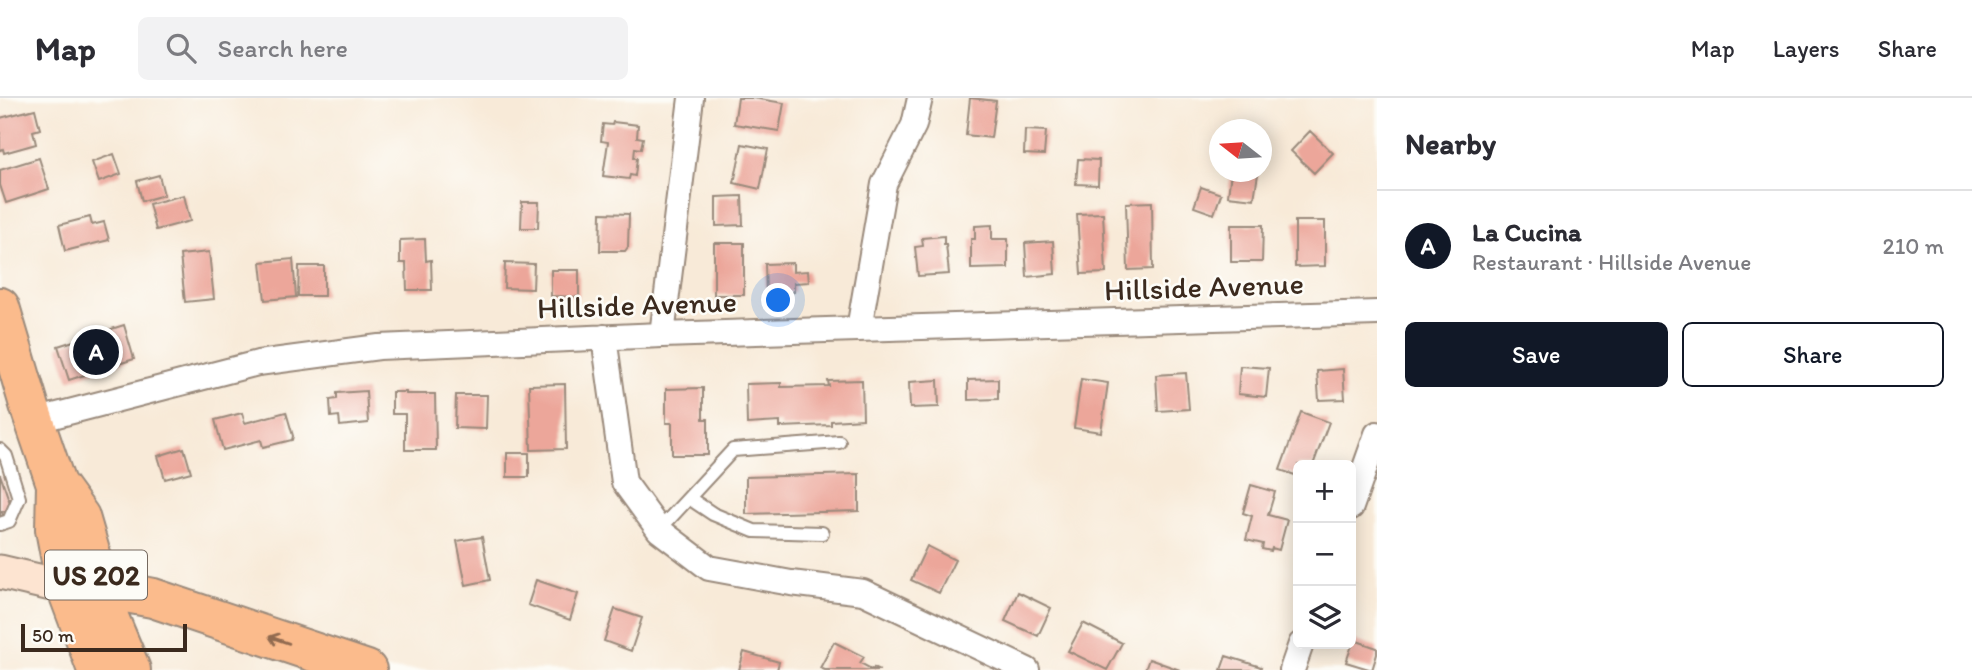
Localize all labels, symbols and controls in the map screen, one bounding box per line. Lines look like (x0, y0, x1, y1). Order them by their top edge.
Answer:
search box (138, 17, 628, 80)
text: Map (35, 29, 96, 68)
icon: search (162, 29, 200, 67)
text: Search here (218, 32, 348, 64)
text: Map (1691, 34, 1735, 63)
text: Layers (1773, 34, 1840, 63)
text: Share (1878, 34, 1937, 63)
north arrow (1209, 119, 1272, 182)
text: Nearby (1405, 125, 1496, 162)
text: La Cucina (1472, 216, 1582, 248)
text: A (1421, 232, 1435, 260)
text: 210 m (1883, 232, 1944, 260)
text: Restaurant · Hillside Avenue (1472, 248, 1751, 276)
street label: Hillside Avenue (1104, 265, 1304, 308)
street label: Hillside Avenue (537, 283, 737, 326)
your location (761, 283, 795, 317)
button: Save (1405, 322, 1668, 387)
button: Share (1682, 322, 1944, 387)
pin: A (73, 326, 119, 378)
map controls (1293, 460, 1356, 649)
button: + (1293, 460, 1356, 523)
button: − (1293, 523, 1356, 586)
road number: US 202 (45, 550, 147, 600)
button: layers (1293, 586, 1356, 649)
scale bar (21, 621, 187, 653)
text: 50 m (32, 624, 74, 647)
one-way arrow (268, 633, 290, 646)

